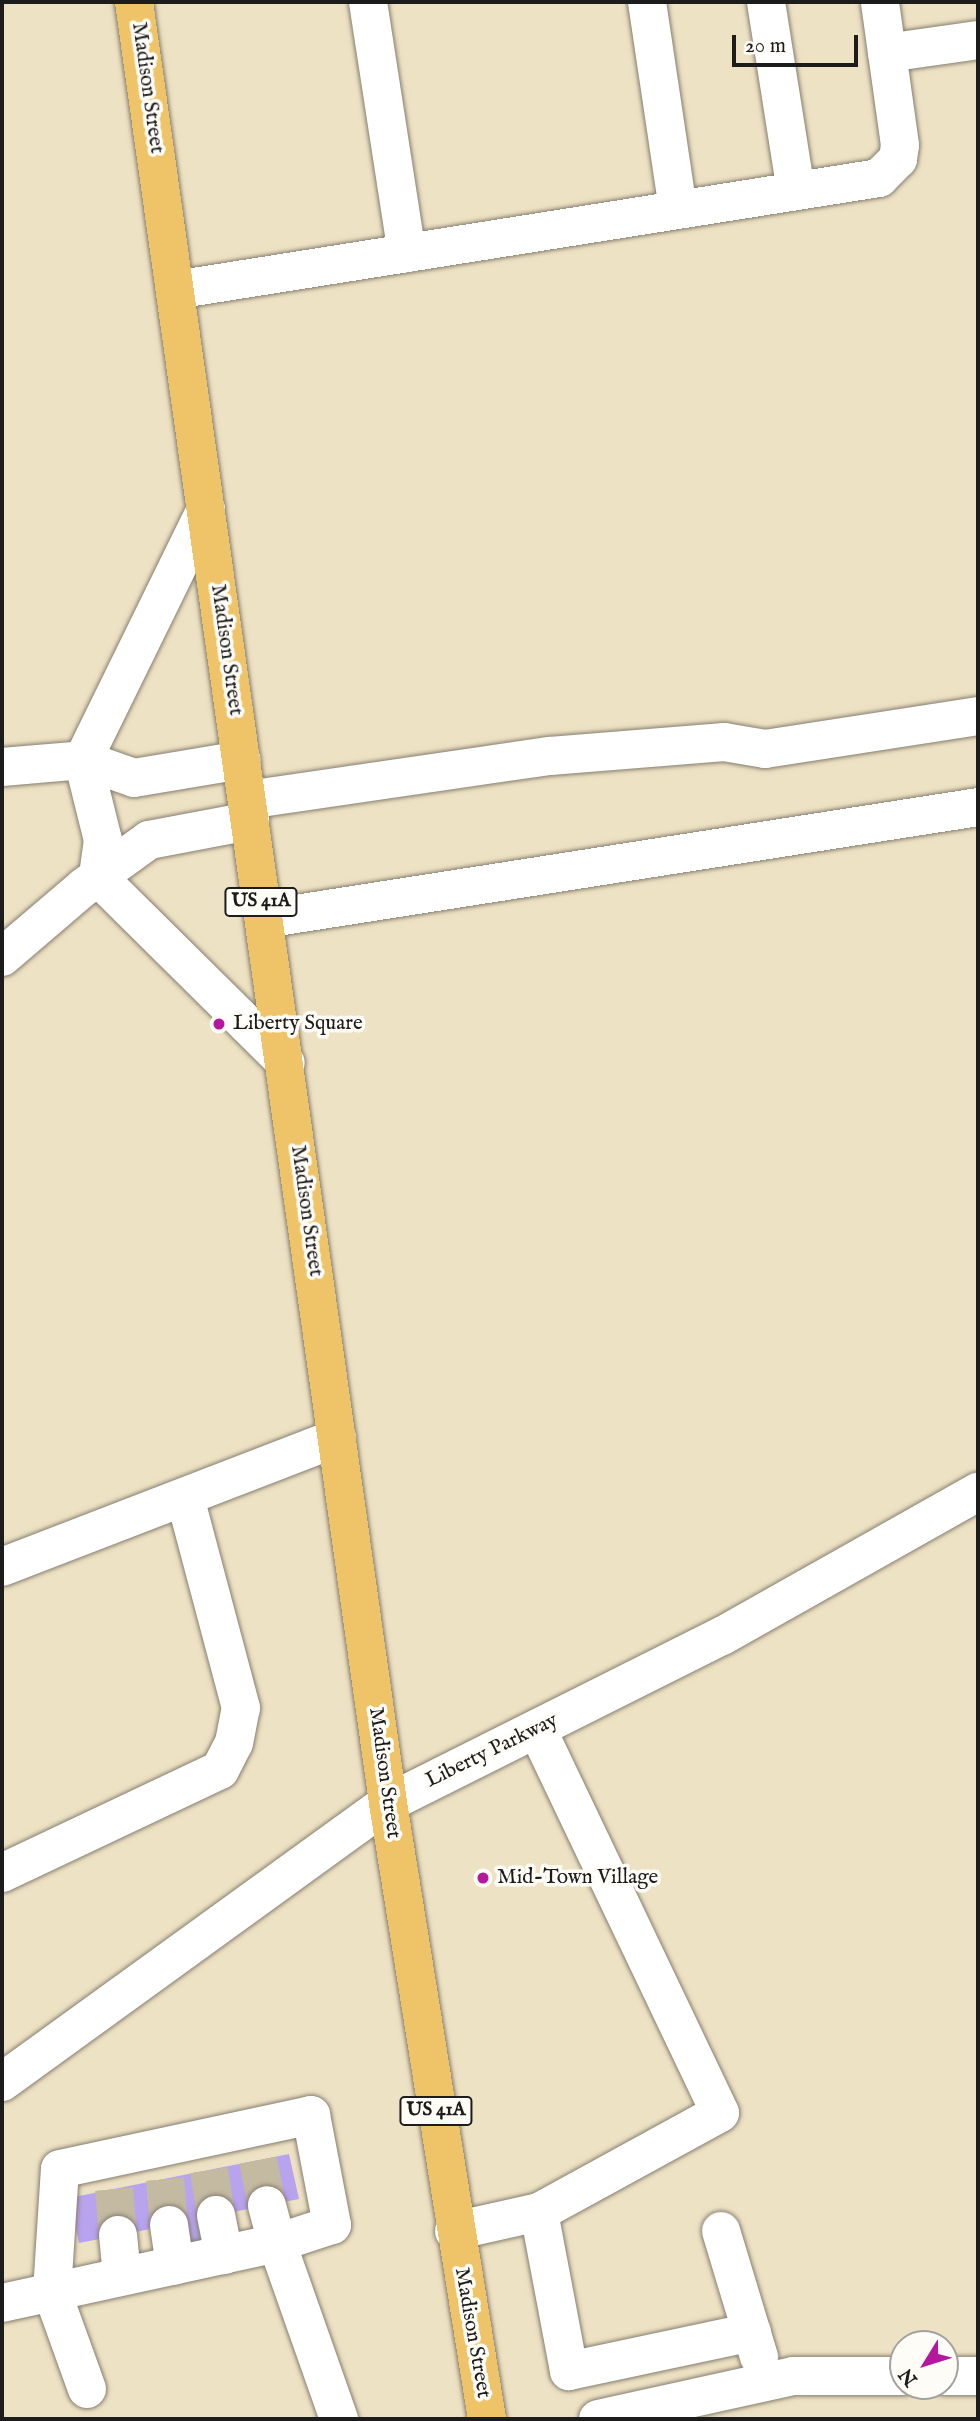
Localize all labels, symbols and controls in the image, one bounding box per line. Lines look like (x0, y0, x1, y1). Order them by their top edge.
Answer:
street label: Madison Street (125, 21, 169, 155)
scale bar (735, 21, 861, 65)
text: 20 m (745, 33, 786, 60)
street label: Madison Street (204, 583, 248, 717)
road number: US 41A (224, 887, 298, 918)
place label: Liberty Square (233, 1011, 363, 1037)
marker: Liberty Square (211, 1016, 227, 1032)
street label: Madison Street (284, 1144, 328, 1278)
street label: Madison Street (362, 1706, 406, 1840)
street label: Liberty Parkway (422, 1708, 562, 1794)
place label: Mid-Town Village (497, 1865, 658, 1891)
marker: Mid-Town Village (475, 1870, 491, 1886)
road number: US 41A (399, 2096, 473, 2126)
street label: Madison Street (448, 2266, 496, 2400)
north arrow (889, 2330, 959, 2400)
text: N (895, 2363, 924, 2391)

